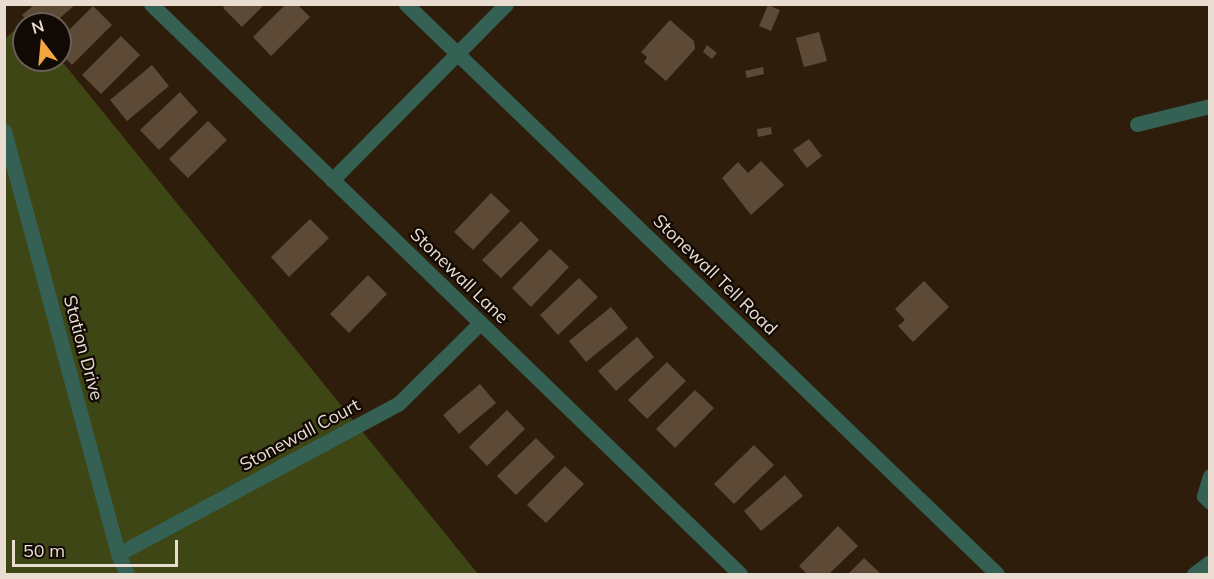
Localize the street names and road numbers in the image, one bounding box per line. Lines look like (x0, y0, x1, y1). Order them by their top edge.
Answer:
street label: Stonewall Tell Road (648, 210, 782, 340)
street label: Stonewall Lane (405, 224, 513, 328)
street label: Station Drive (59, 293, 107, 403)
street label: Stonewall Court (236, 394, 364, 476)

